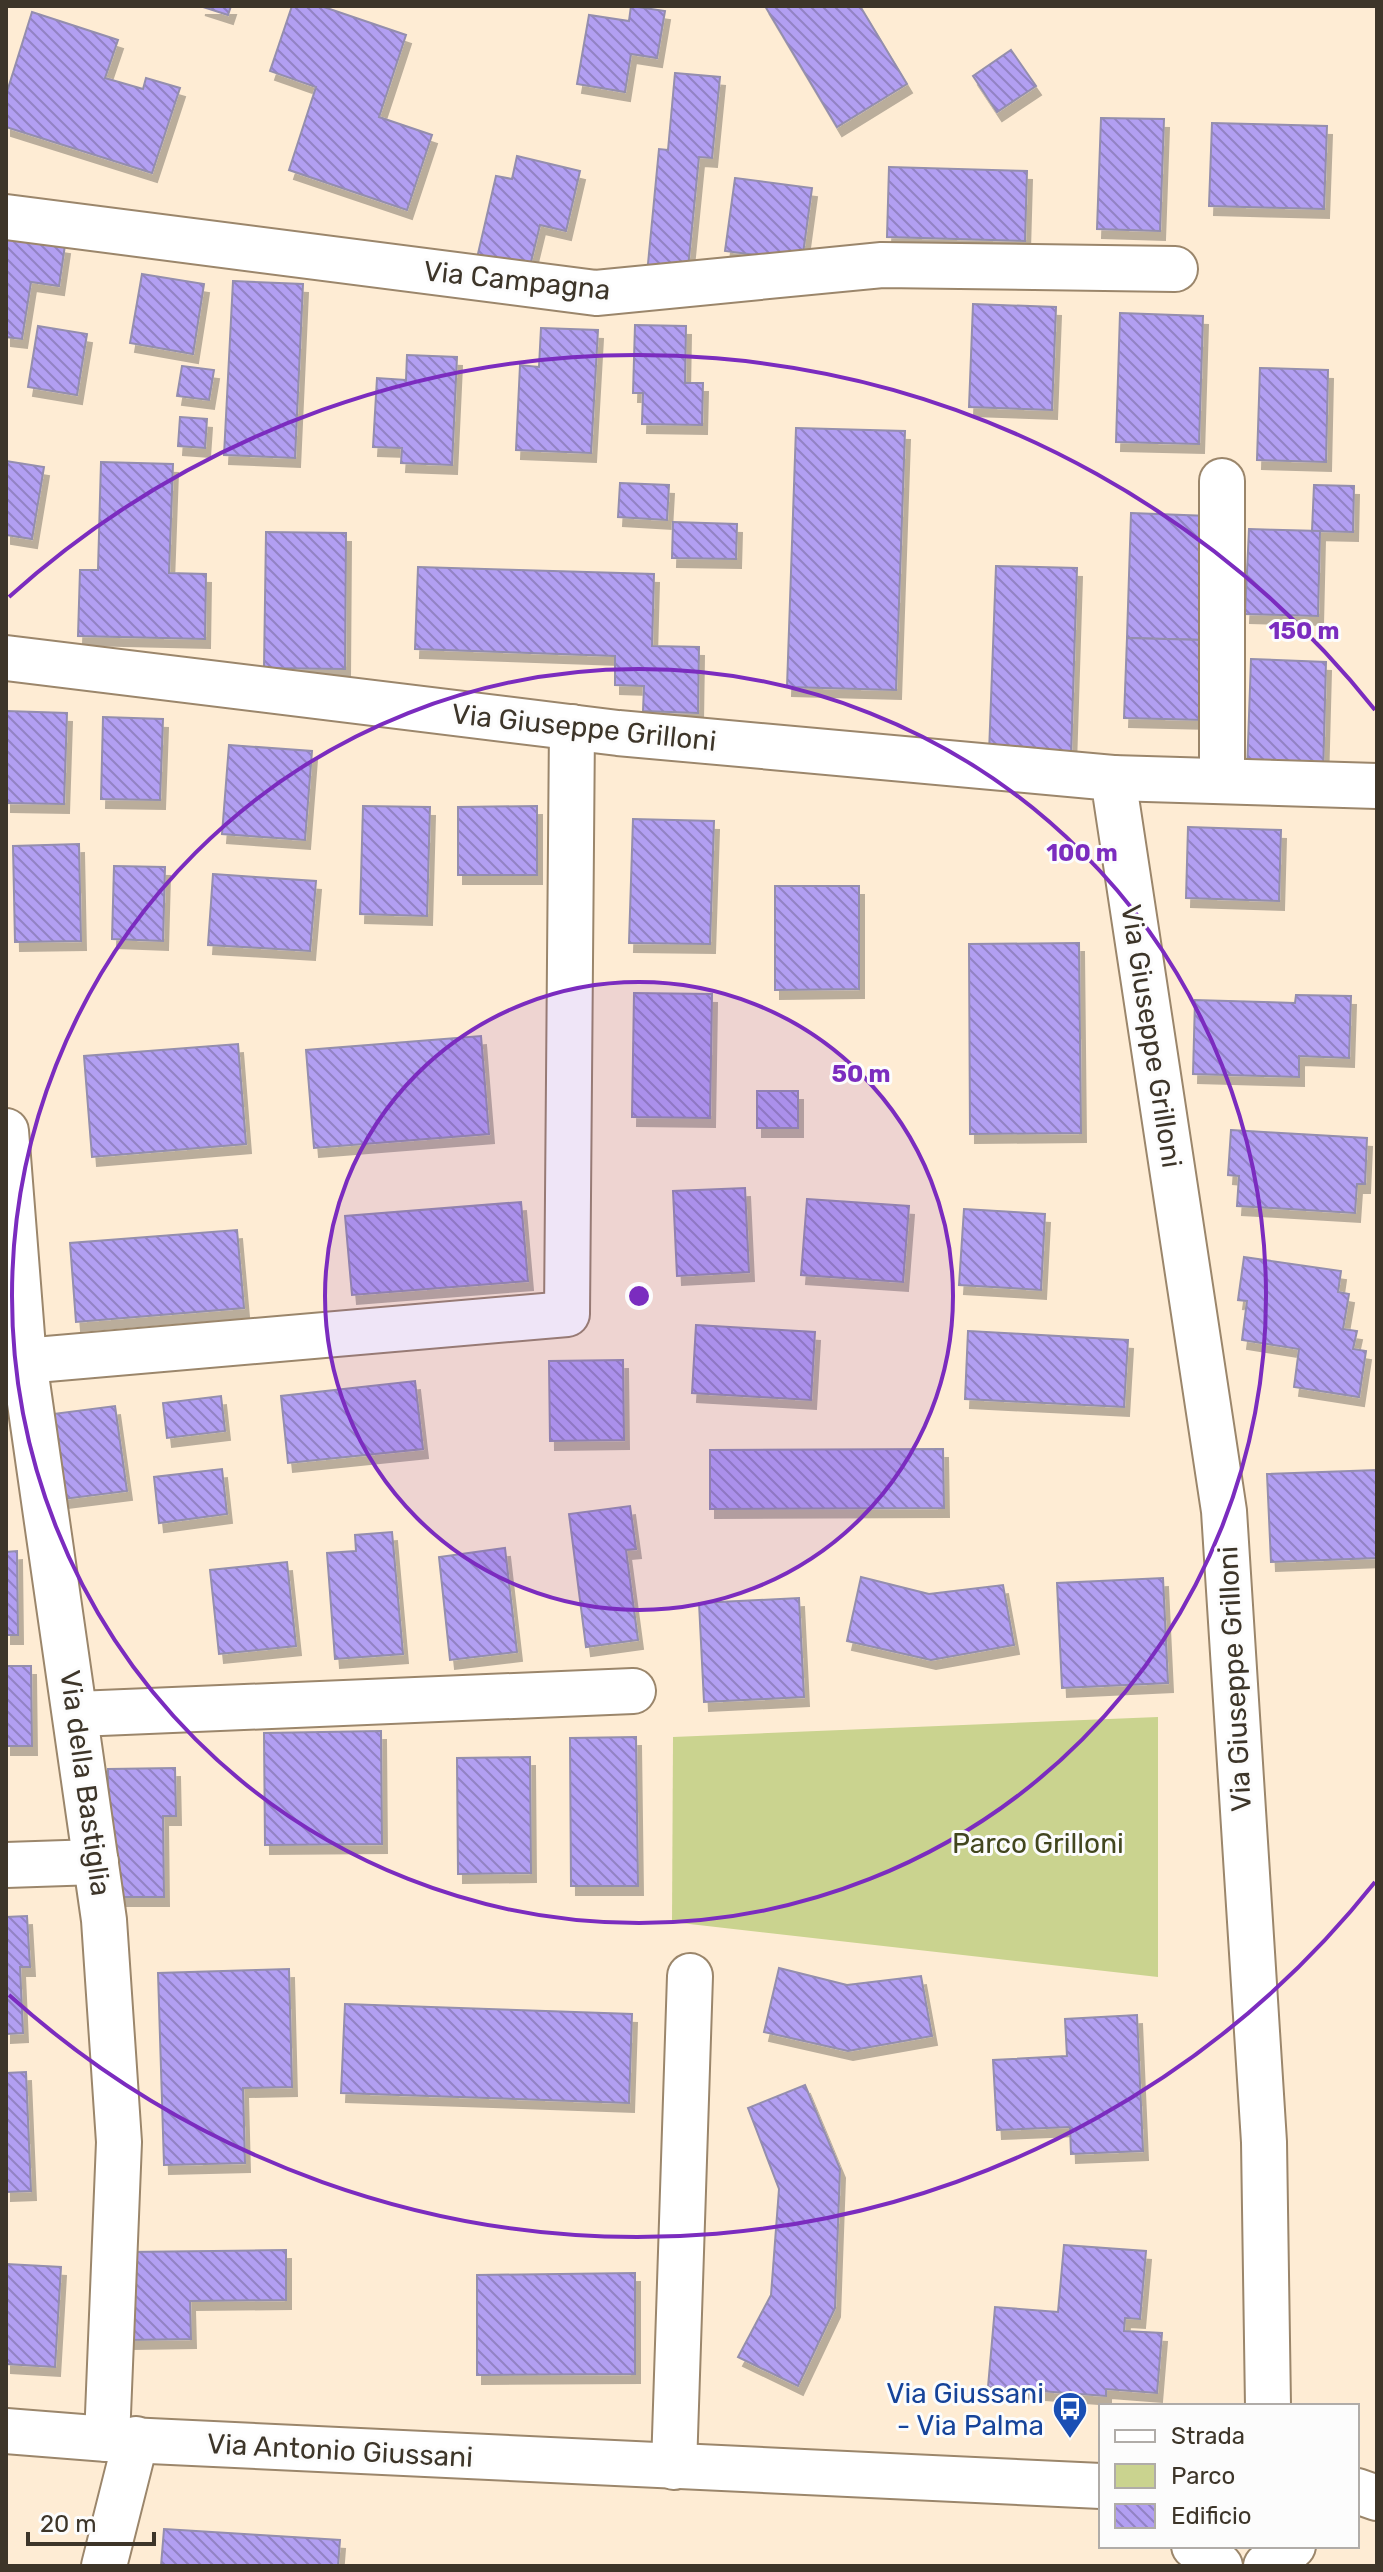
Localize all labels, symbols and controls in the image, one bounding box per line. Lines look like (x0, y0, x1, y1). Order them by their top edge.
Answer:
street label: Via Campagna (422, 254, 612, 307)
text: 150 m (1269, 617, 1339, 645)
street label: Via Giuseppe Grilloni (450, 697, 718, 758)
text: 100 m (1046, 839, 1118, 867)
street label: Via Giuseppe Grilloni (1114, 902, 1189, 1170)
text: 50 m (832, 1060, 890, 1088)
centre of rings (625, 1282, 653, 1310)
street label: Via Giuseppe Grilloni (1211, 1545, 1258, 1813)
street label: Via della Bastiglia (53, 1668, 118, 1898)
park label: Parco Grilloni (952, 1827, 1124, 1860)
place label: Via Giussani - Via Palma (886, 2377, 1044, 2442)
bus stop icon: Via Giussani - Via Palma (1051, 2390, 1089, 2440)
legend (1099, 2404, 1359, 2548)
text: Strada (1171, 2422, 1245, 2450)
street label: Via Antonio Giussani (206, 2427, 474, 2474)
text: Parco (1171, 2462, 1235, 2490)
scale bar (28, 2496, 154, 2546)
text: Edificio (1171, 2502, 1252, 2530)
text: 20 m (40, 2510, 97, 2538)

